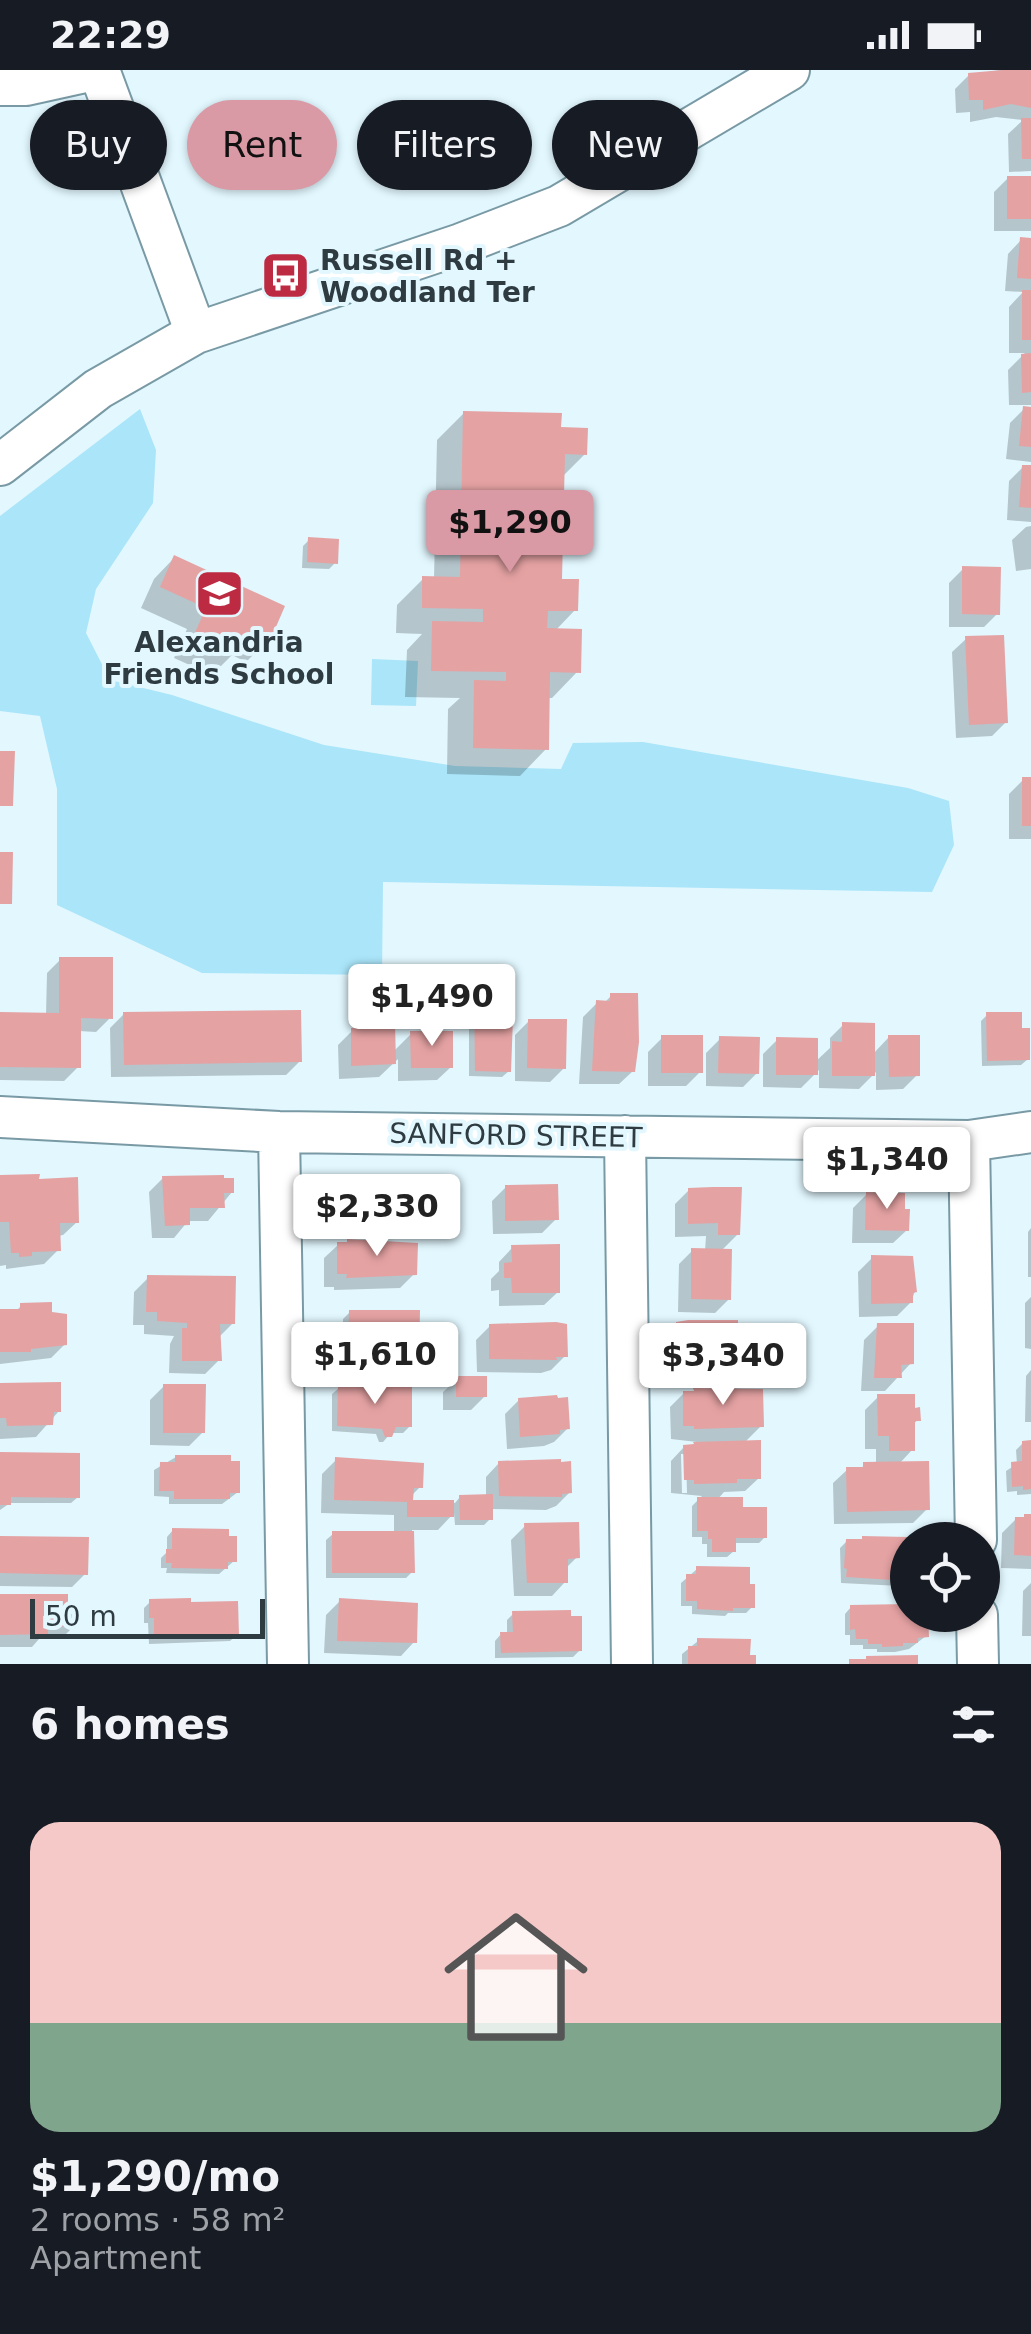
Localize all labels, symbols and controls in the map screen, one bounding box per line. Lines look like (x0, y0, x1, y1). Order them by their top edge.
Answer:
text: 22:29 (50, 13, 171, 57)
chip: Buy (30, 100, 167, 190)
chip: Rent (187, 100, 337, 190)
chip: Filters (357, 100, 532, 190)
chip: New (552, 100, 698, 190)
place label: Russell Rd + Woodland Ter (320, 244, 535, 309)
bus stop icon: Russell Rd + Woodland Ter (259, 250, 311, 302)
pin: $1,290 (429, 490, 591, 575)
text: $1,290 (448, 503, 572, 541)
school or university icon: Alexandria Friends School (193, 568, 245, 620)
place label: Alexandria Friends School (104, 626, 334, 691)
pin: $1,490 (351, 964, 513, 1049)
text: $1,490 (370, 977, 494, 1015)
street label: SANFORD STREET (389, 1117, 644, 1154)
pin: $1,340 (806, 1127, 968, 1212)
text: $1,340 (825, 1140, 949, 1178)
pin: $2,330 (296, 1174, 458, 1259)
text: $2,330 (315, 1187, 439, 1225)
pin: $1,610 (294, 1322, 456, 1407)
pin: $3,340 (642, 1323, 804, 1408)
text: $1,610 (313, 1335, 437, 1373)
text: $3,340 (661, 1336, 785, 1374)
map controls (890, 1522, 1000, 1632)
button: locate (890, 1522, 1000, 1632)
scale bar (30, 1594, 265, 1638)
text: 50 m (45, 1600, 117, 1633)
icon: filters (946, 1697, 1001, 1752)
text: 6 homes (30, 1700, 230, 1749)
icon: home (426, 1887, 606, 2067)
text: $1,290/mo (30, 2152, 280, 2201)
text: 2 rooms · 58 m² (30, 2201, 285, 2239)
text: Apartment (30, 2239, 201, 2277)

